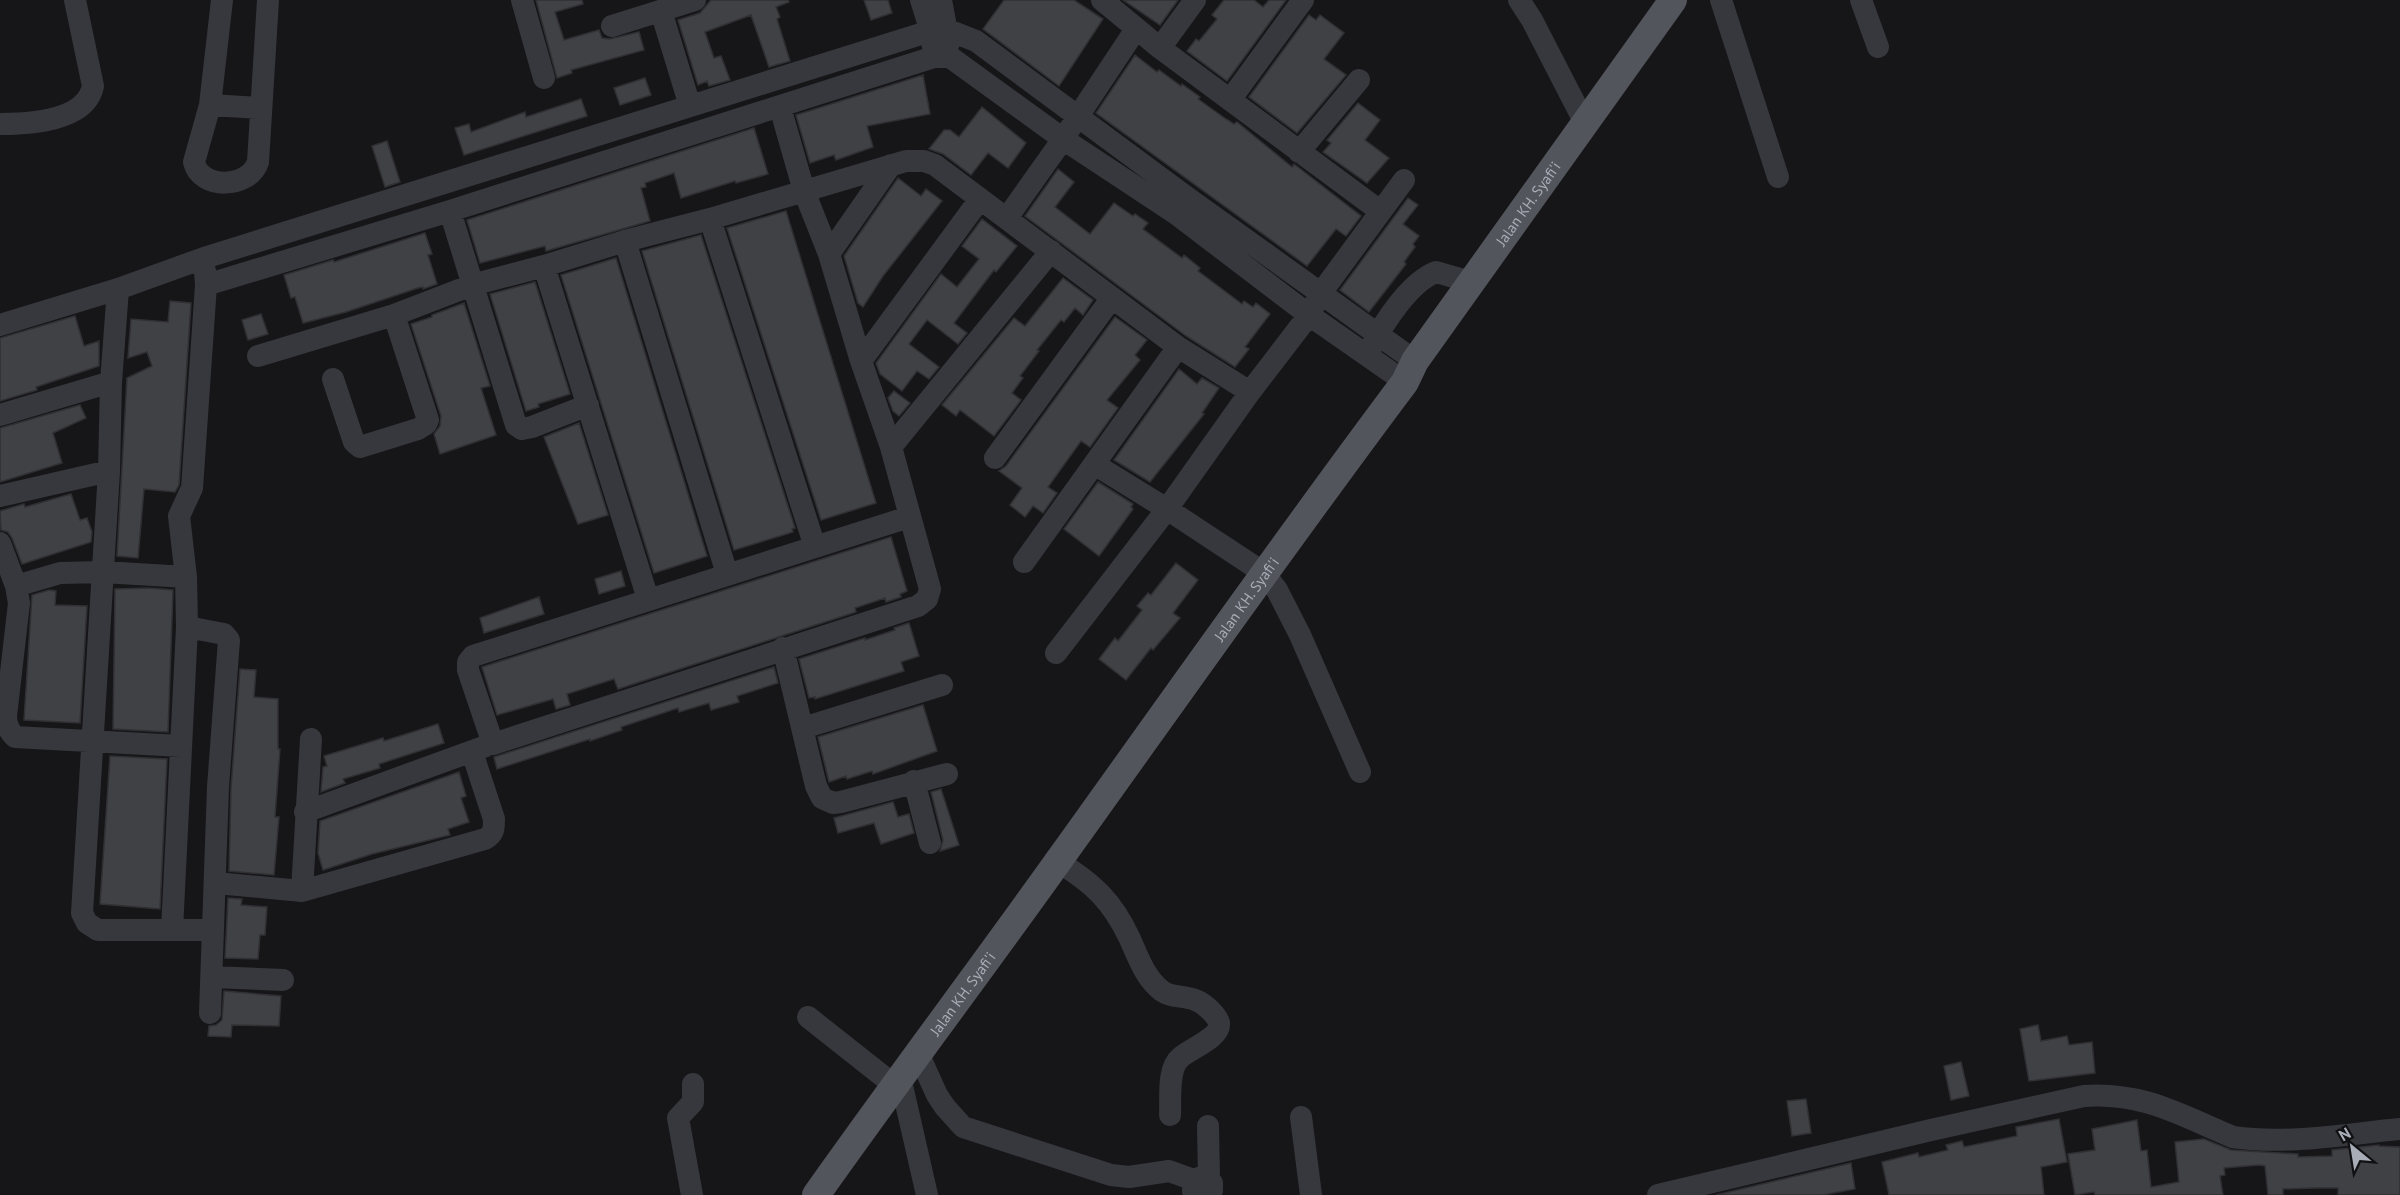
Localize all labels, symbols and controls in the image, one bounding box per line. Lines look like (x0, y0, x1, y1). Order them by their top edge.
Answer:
street label: Jalan KH. Syafi'i (1491, 158, 1564, 250)
street label: Jalan KH. Syafi'i (1209, 553, 1283, 645)
street label: Jalan KH. Syafi'i (925, 948, 999, 1040)
north arrow (2322, 1117, 2382, 1177)
text: N (2335, 1123, 2354, 1145)

